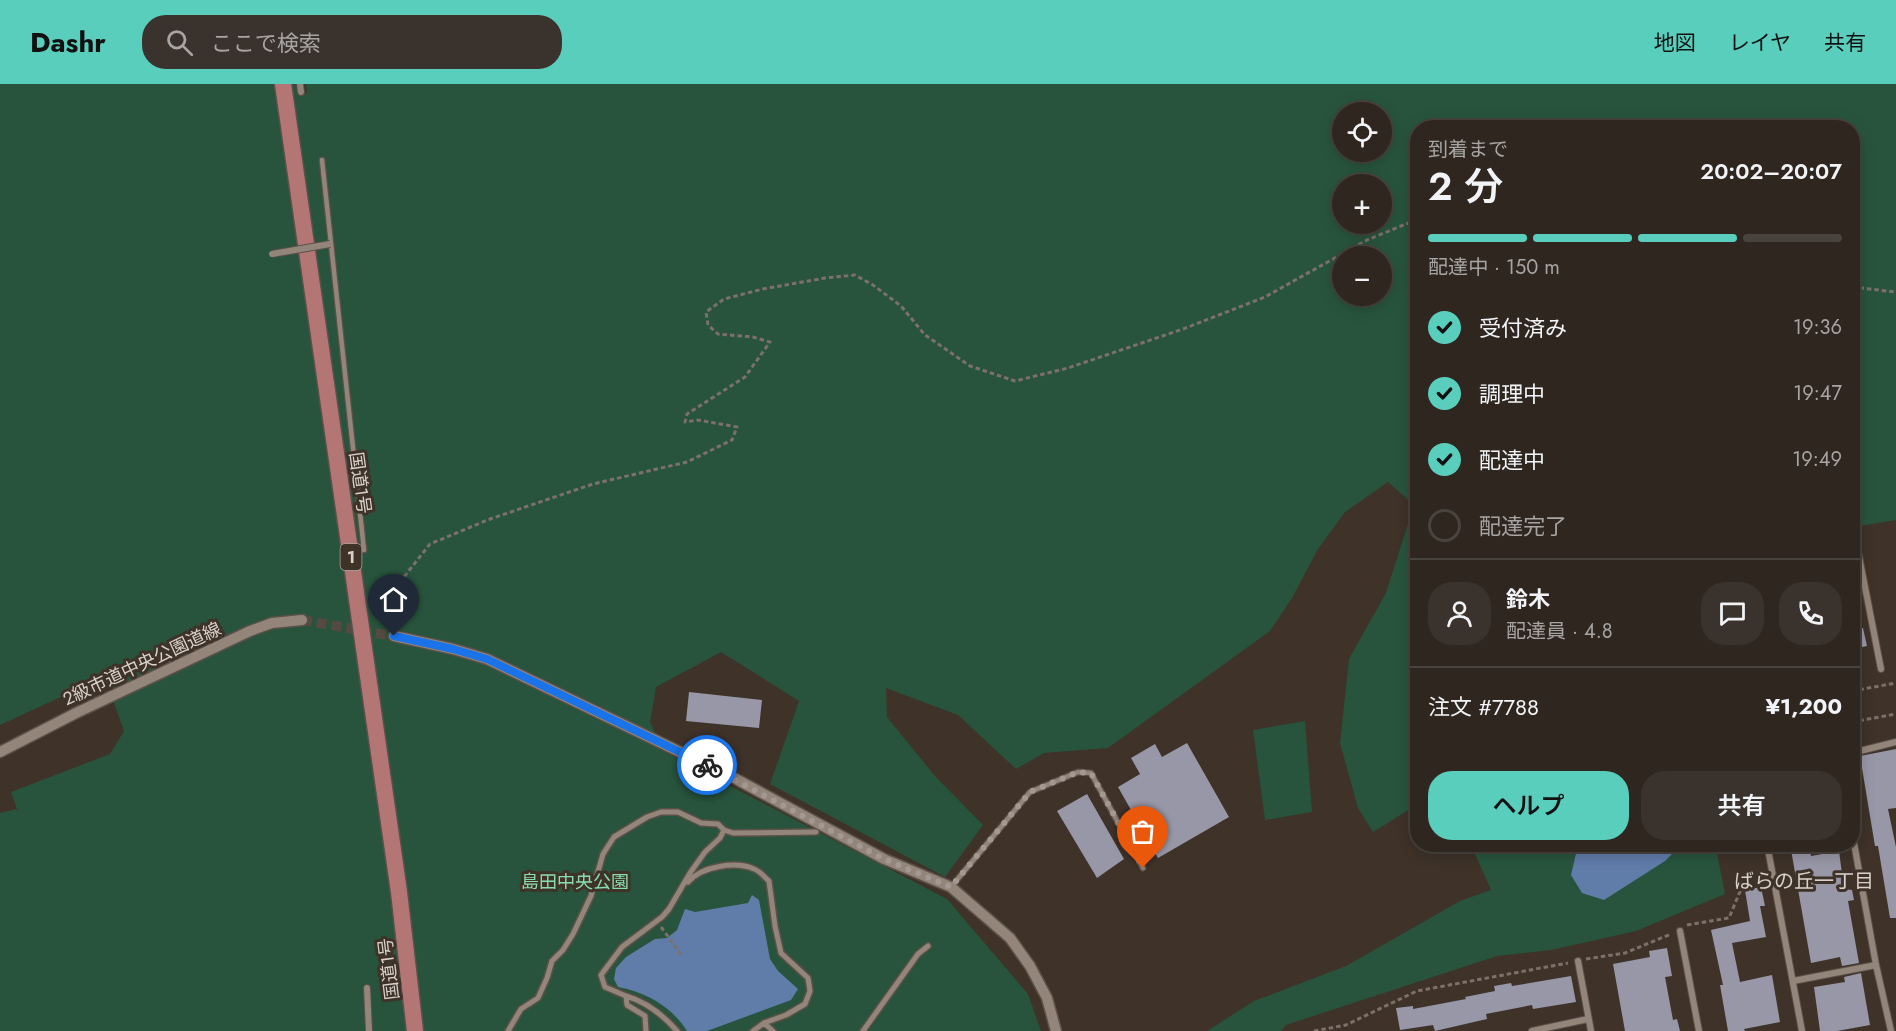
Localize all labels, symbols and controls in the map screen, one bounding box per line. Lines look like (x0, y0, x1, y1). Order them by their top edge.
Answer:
search box (142, 15, 562, 69)
text: Dashr (30, 22, 106, 63)
icon: search (163, 26, 196, 59)
text: ここで検索 (211, 27, 321, 59)
text: 地図 (1654, 28, 1696, 58)
text: レイヤ (1729, 28, 1791, 58)
text: 共有 (1824, 28, 1866, 58)
map controls (1332, 102, 1392, 306)
button: locate (1332, 102, 1392, 162)
text: 到着まで (1428, 135, 1508, 164)
text: 20:02–20:07 (1700, 155, 1842, 187)
text: 2 分 (1428, 158, 1503, 215)
button: + (1332, 174, 1392, 234)
button: − (1332, 246, 1392, 306)
text: 配達中 · 150 m (1428, 253, 1560, 282)
icon: check (1428, 311, 1461, 344)
text: 受付済み (1479, 312, 1567, 344)
text: 19:36 (1793, 313, 1842, 342)
icon: check (1428, 377, 1461, 410)
text: 調理中 (1479, 378, 1545, 410)
text: 19:47 (1793, 379, 1842, 408)
icon: check (1428, 443, 1461, 476)
text: 配達中 (1479, 444, 1545, 476)
text: 19:49 (1792, 445, 1842, 474)
street label: 国道1号 (343, 450, 377, 516)
text: 配達完了 (1479, 510, 1567, 542)
road number: 1 (340, 544, 362, 570)
pin (368, 574, 419, 636)
button: person (1428, 582, 1491, 645)
button: chat (1701, 582, 1764, 645)
button: phone (1779, 582, 1842, 645)
icon: home (377, 583, 410, 616)
text: 鈴木 (1506, 583, 1550, 615)
street label: 2級市道中央公園道線 (58, 616, 226, 712)
text: 配達員 · 4.8 (1506, 617, 1613, 646)
text: ¥1,200 (1765, 690, 1842, 722)
text: 注文 #7788 (1428, 691, 1539, 723)
courier (677, 735, 737, 795)
icon: bike (691, 749, 724, 782)
button: ヘルプ (1428, 771, 1629, 840)
button: 共有 (1641, 771, 1842, 840)
pin (1117, 806, 1168, 868)
icon: bag (1126, 815, 1159, 848)
district label: ばらの丘一丁目 (1734, 867, 1874, 896)
park label: 島田中央公園 (521, 869, 629, 895)
street label: 国道1号 (372, 937, 406, 1001)

